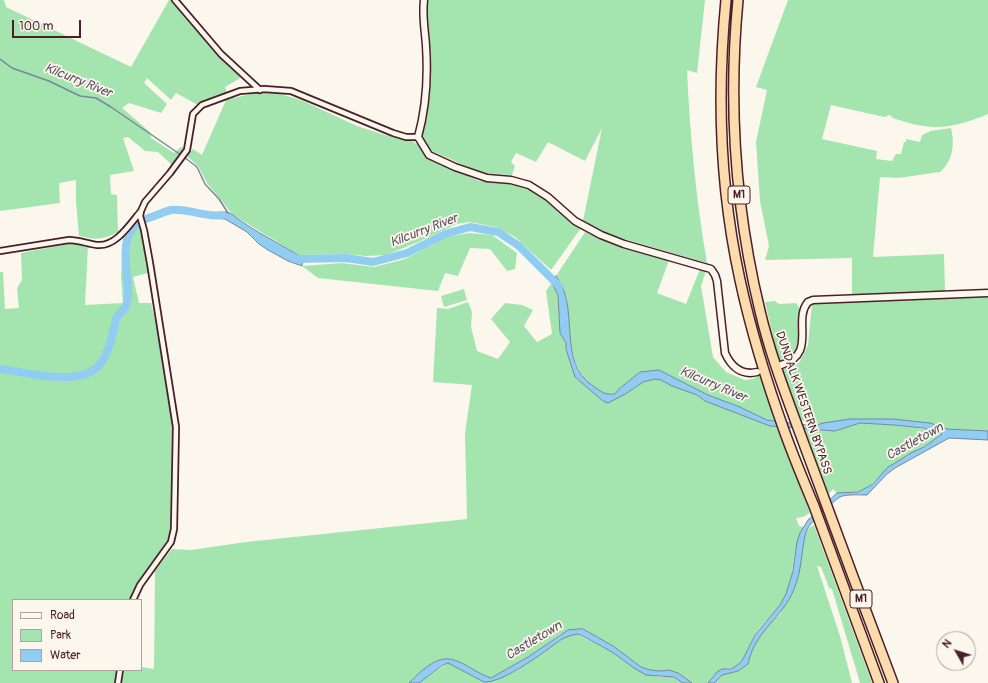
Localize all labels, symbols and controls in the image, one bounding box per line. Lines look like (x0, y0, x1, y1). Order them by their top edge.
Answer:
scale bar (14, 12, 83, 38)
text: 100 m (19, 19, 53, 34)
water label: Kilcurry River (42, 60, 114, 102)
road number: M1 (728, 186, 750, 204)
water label: Kilcurry River (388, 211, 460, 251)
street label: DUNDALK WESTERN BYPASS (772, 330, 834, 476)
water label: Kilcurry River (677, 364, 749, 406)
water label: Castletown (884, 420, 946, 464)
road number: M1 (850, 590, 872, 608)
legend (12, 599, 142, 671)
text: Road (50, 608, 75, 623)
water label: Castletown (503, 618, 565, 664)
text: Park (50, 628, 71, 643)
north arrow (936, 631, 976, 671)
text: N (940, 637, 954, 651)
text: Water (50, 648, 81, 663)

